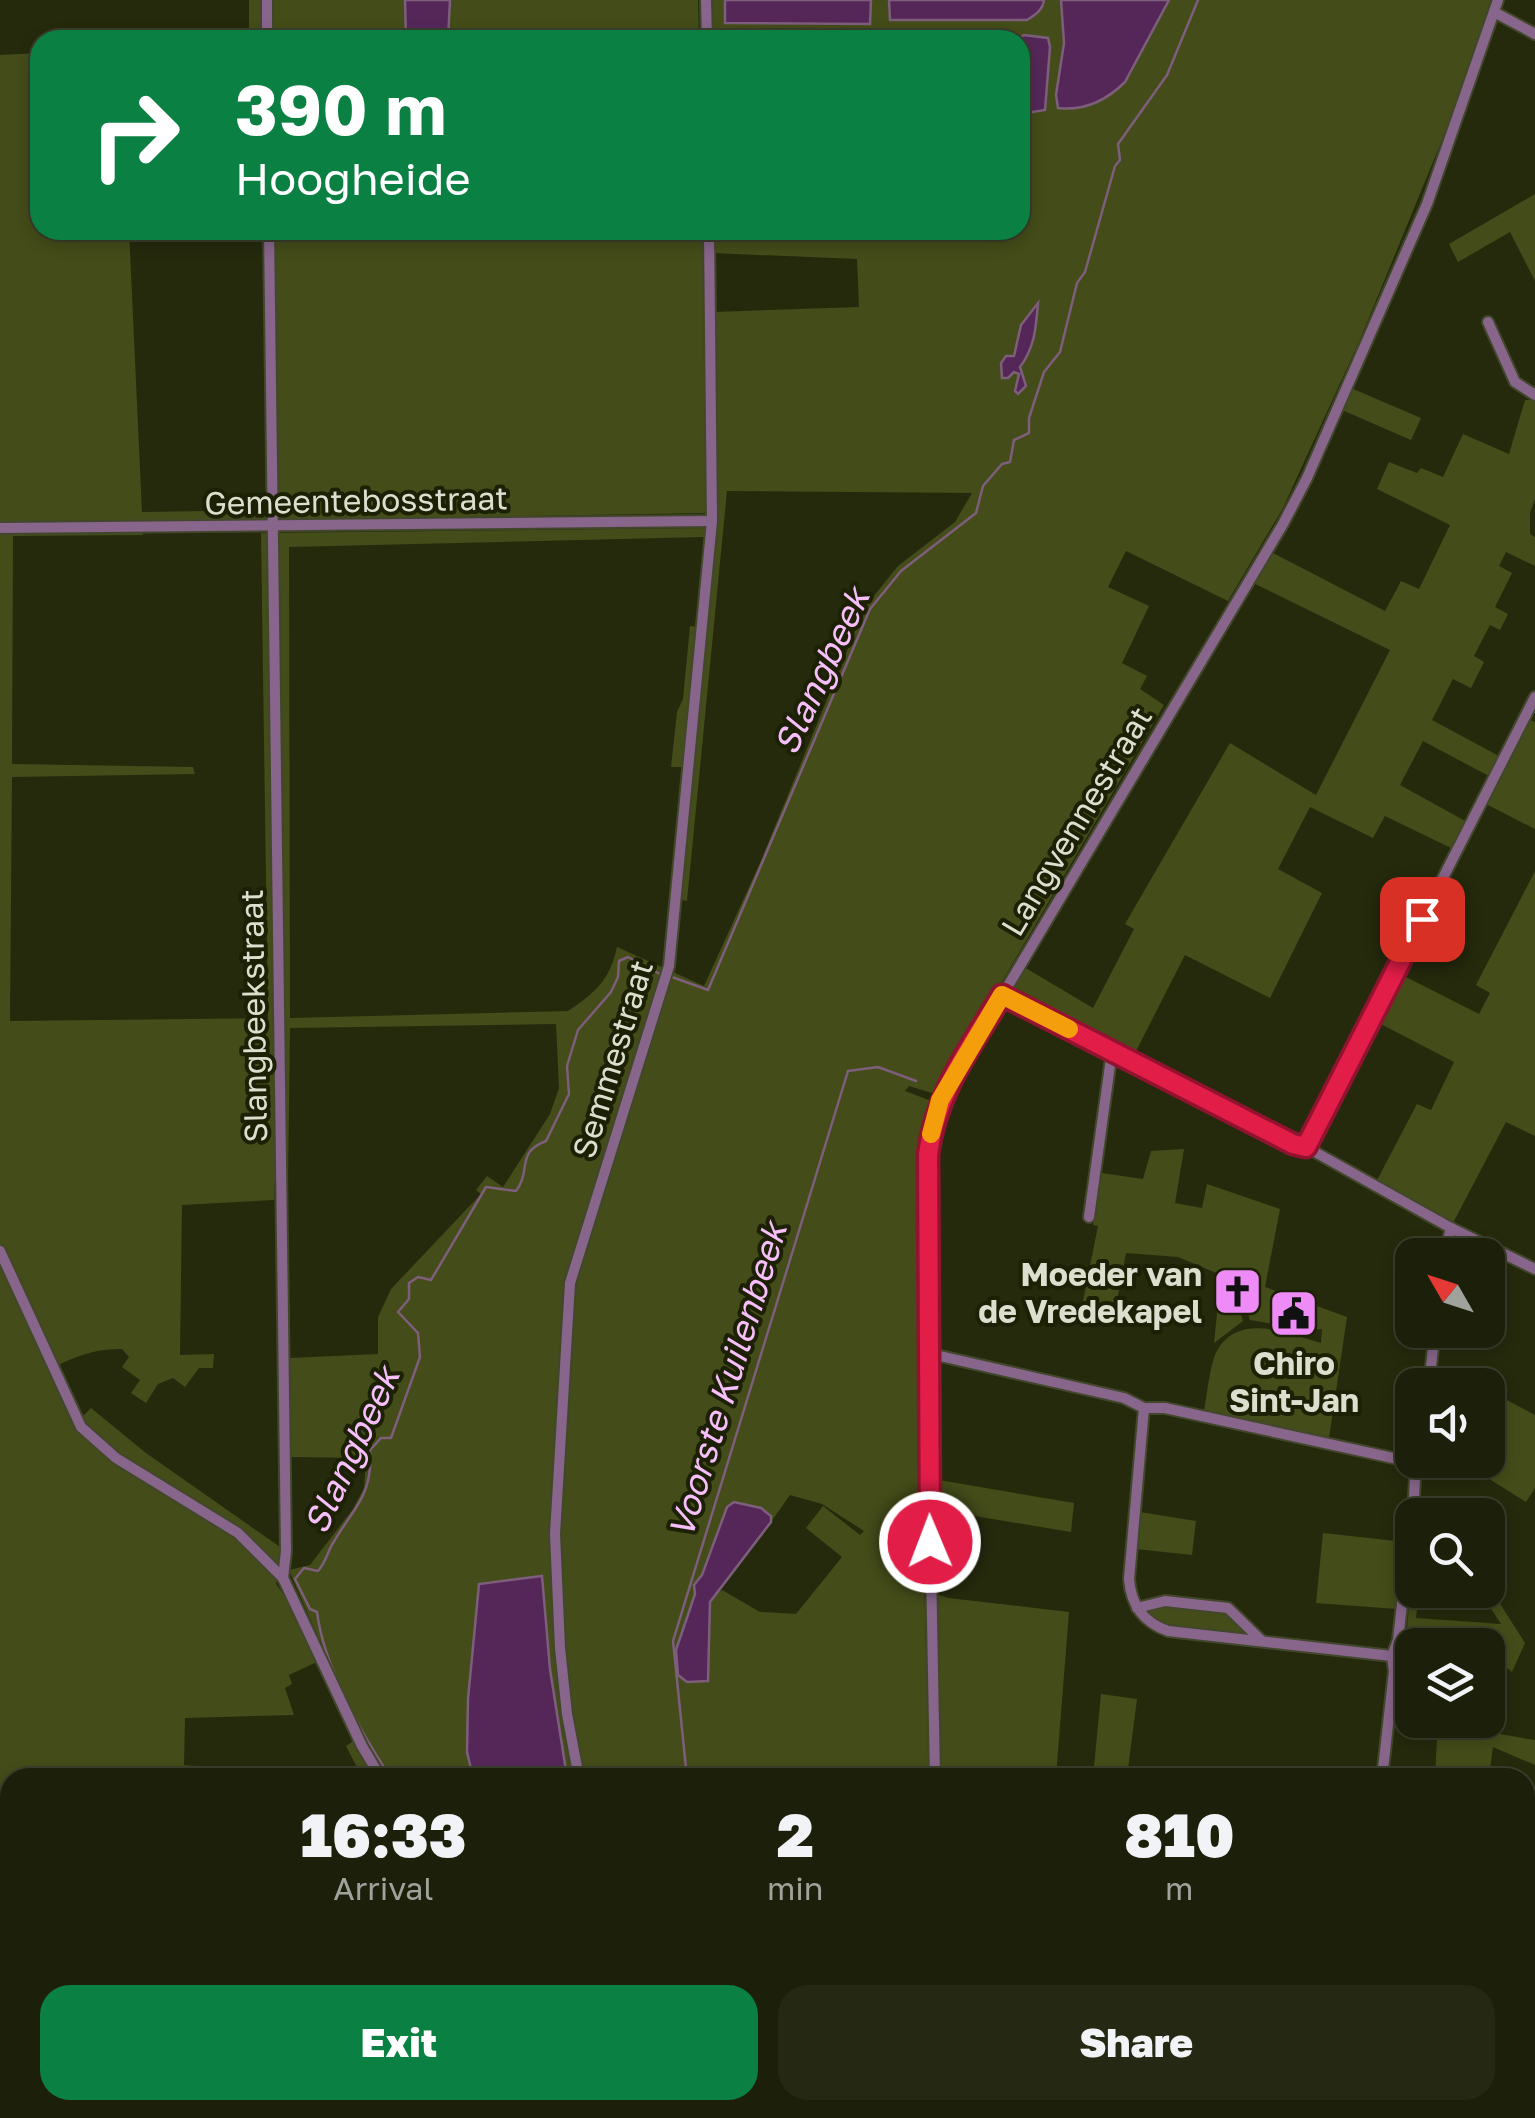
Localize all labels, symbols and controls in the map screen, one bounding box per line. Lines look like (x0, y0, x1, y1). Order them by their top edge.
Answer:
text: 390 m (235, 66, 446, 150)
icon: right (70, 70, 200, 200)
text: Hoogheide (235, 151, 471, 205)
street label: Gemeentebosstraat (204, 478, 508, 522)
water label: Slangbeek (764, 578, 879, 761)
street label: Langvennestraat (993, 700, 1159, 942)
pin (1380, 877, 1465, 962)
street label: Slangbeekstraat (232, 889, 274, 1143)
icon: arrive (1395, 892, 1450, 947)
street label: Semmestraat (564, 956, 660, 1162)
water label: Voorste Kuilenbeek (659, 1214, 796, 1543)
north arrow (1395, 1238, 1505, 1348)
map controls (1395, 1238, 1505, 1738)
place label: Moeder van de Vredekapel (978, 1255, 1202, 1330)
church icon: Moeder van de Vredekapel (1211, 1266, 1263, 1318)
public building icon: Chiro Sint-Jan (1268, 1287, 1320, 1339)
place label: Chiro Sint-Jan (1229, 1344, 1359, 1419)
water label: Slangbeek (294, 1357, 409, 1540)
button: sound (1395, 1368, 1505, 1478)
position arrow (878, 1490, 982, 1594)
button: search (1395, 1498, 1505, 1608)
button: layers (1395, 1628, 1505, 1738)
text: 16:33 (300, 1798, 467, 1870)
text: 2 (777, 1798, 814, 1870)
text: 810 (1124, 1798, 1235, 1870)
text: Arrival (333, 1869, 434, 1907)
text: min (767, 1869, 824, 1907)
text: m (1165, 1869, 1193, 1907)
button: Exit (40, 1985, 758, 2100)
button: Share (778, 1985, 1495, 2100)

